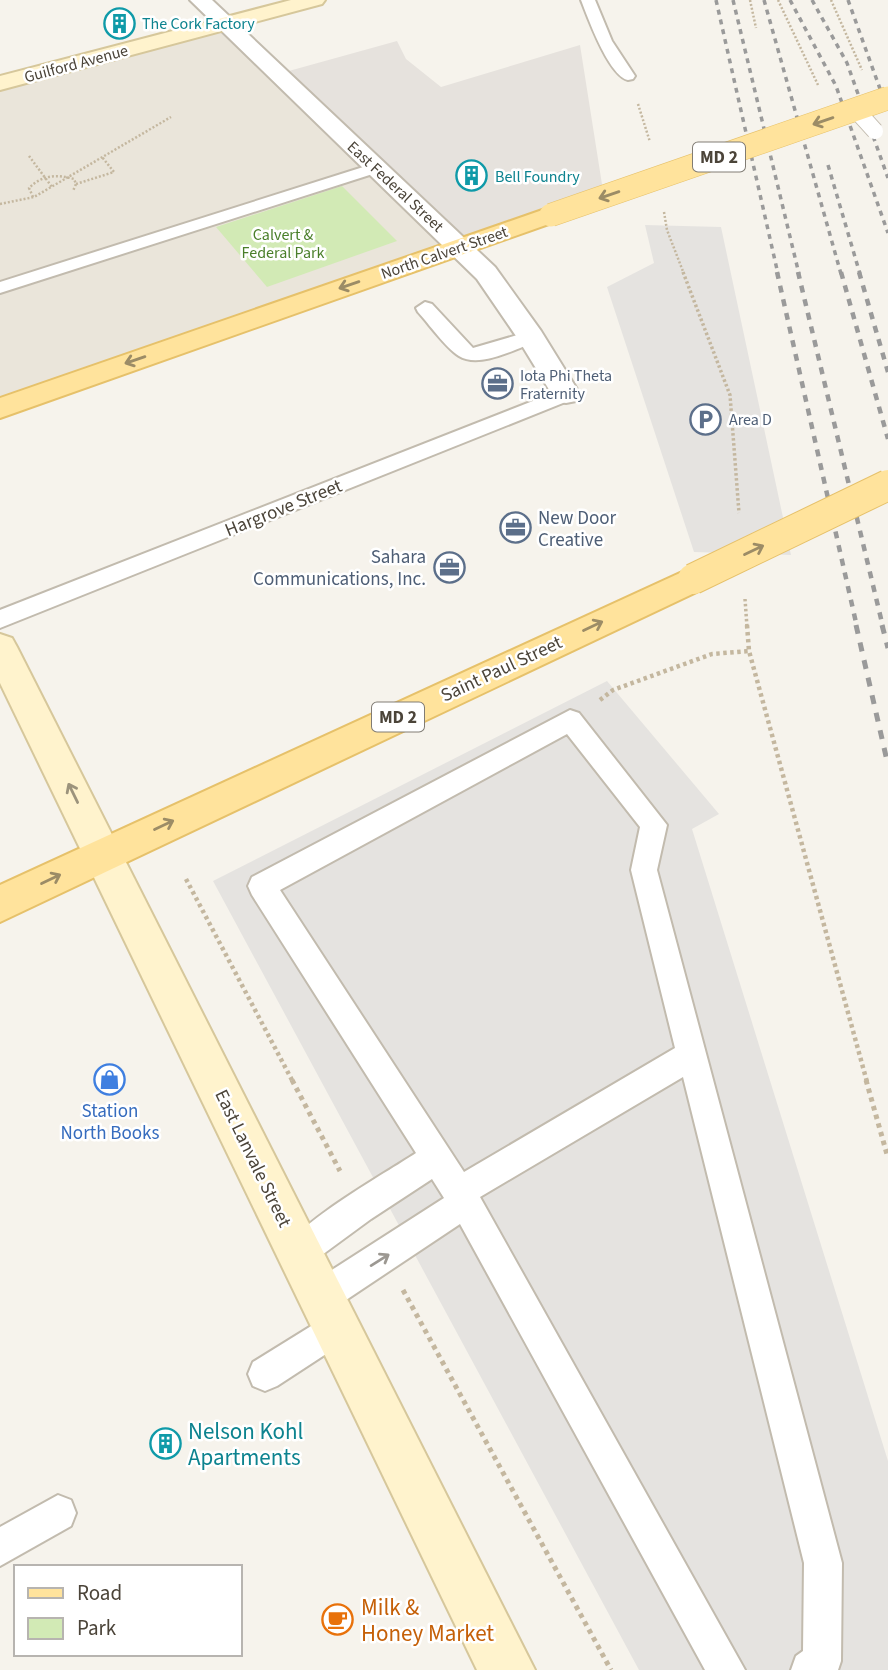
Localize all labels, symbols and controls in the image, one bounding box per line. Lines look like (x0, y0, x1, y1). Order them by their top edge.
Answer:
building icon: The Cork Factory (102, 6, 136, 40)
place label: The Cork Factory (142, 13, 255, 35)
street label: Guilford Avenue (22, 40, 131, 88)
one-way arrow (813, 116, 835, 128)
street label: East Federal Street (342, 136, 449, 238)
road number: MD 2 (693, 142, 745, 172)
building icon: Bell Foundry (455, 159, 489, 193)
place label: Bell Foundry (495, 166, 580, 188)
one-way arrow (598, 190, 620, 202)
street label: North Calvert Street (378, 221, 511, 285)
park label: Calvert & Federal Park (242, 224, 325, 264)
one-way arrow (339, 280, 361, 292)
one-way arrow (124, 355, 146, 368)
place label: Iota Phi Theta Fraternity (520, 365, 612, 405)
office icon: Iota Phi Theta Fraternity (480, 367, 514, 401)
parking icon: Area D (689, 402, 723, 436)
place label: Area D (729, 409, 772, 431)
street label: Hargrove Street (221, 472, 347, 544)
place label: New Door Creative (538, 505, 617, 554)
office icon: New Door Creative (498, 511, 532, 545)
one-way arrow (743, 542, 764, 556)
place label: Sahara Communications, Inc. (253, 544, 426, 593)
office icon: Sahara Communications, Inc. (432, 550, 466, 584)
one-way arrow (582, 619, 603, 632)
street label: Saint Paul Street (437, 629, 567, 709)
road number: MD 2 (372, 702, 424, 732)
one-way arrow (66, 783, 80, 804)
one-way arrow (153, 818, 175, 831)
one-way arrow (40, 872, 61, 886)
shop icon: Station North Books (93, 1062, 127, 1096)
street label: East Lanvale Street (208, 1085, 298, 1233)
place label: Station North Books (61, 1098, 159, 1147)
one-way arrow (369, 1253, 389, 1267)
place label: Nelson Kohl Apartments (188, 1415, 303, 1474)
building icon: Nelson Kohl Apartments (148, 1427, 182, 1461)
legend (14, 1565, 242, 1656)
text: Road (77, 1578, 122, 1608)
place label: Milk & Honey Market (361, 1591, 494, 1650)
cafe icon: Milk & Honey Market (321, 1603, 355, 1637)
text: Park (77, 1613, 117, 1643)

